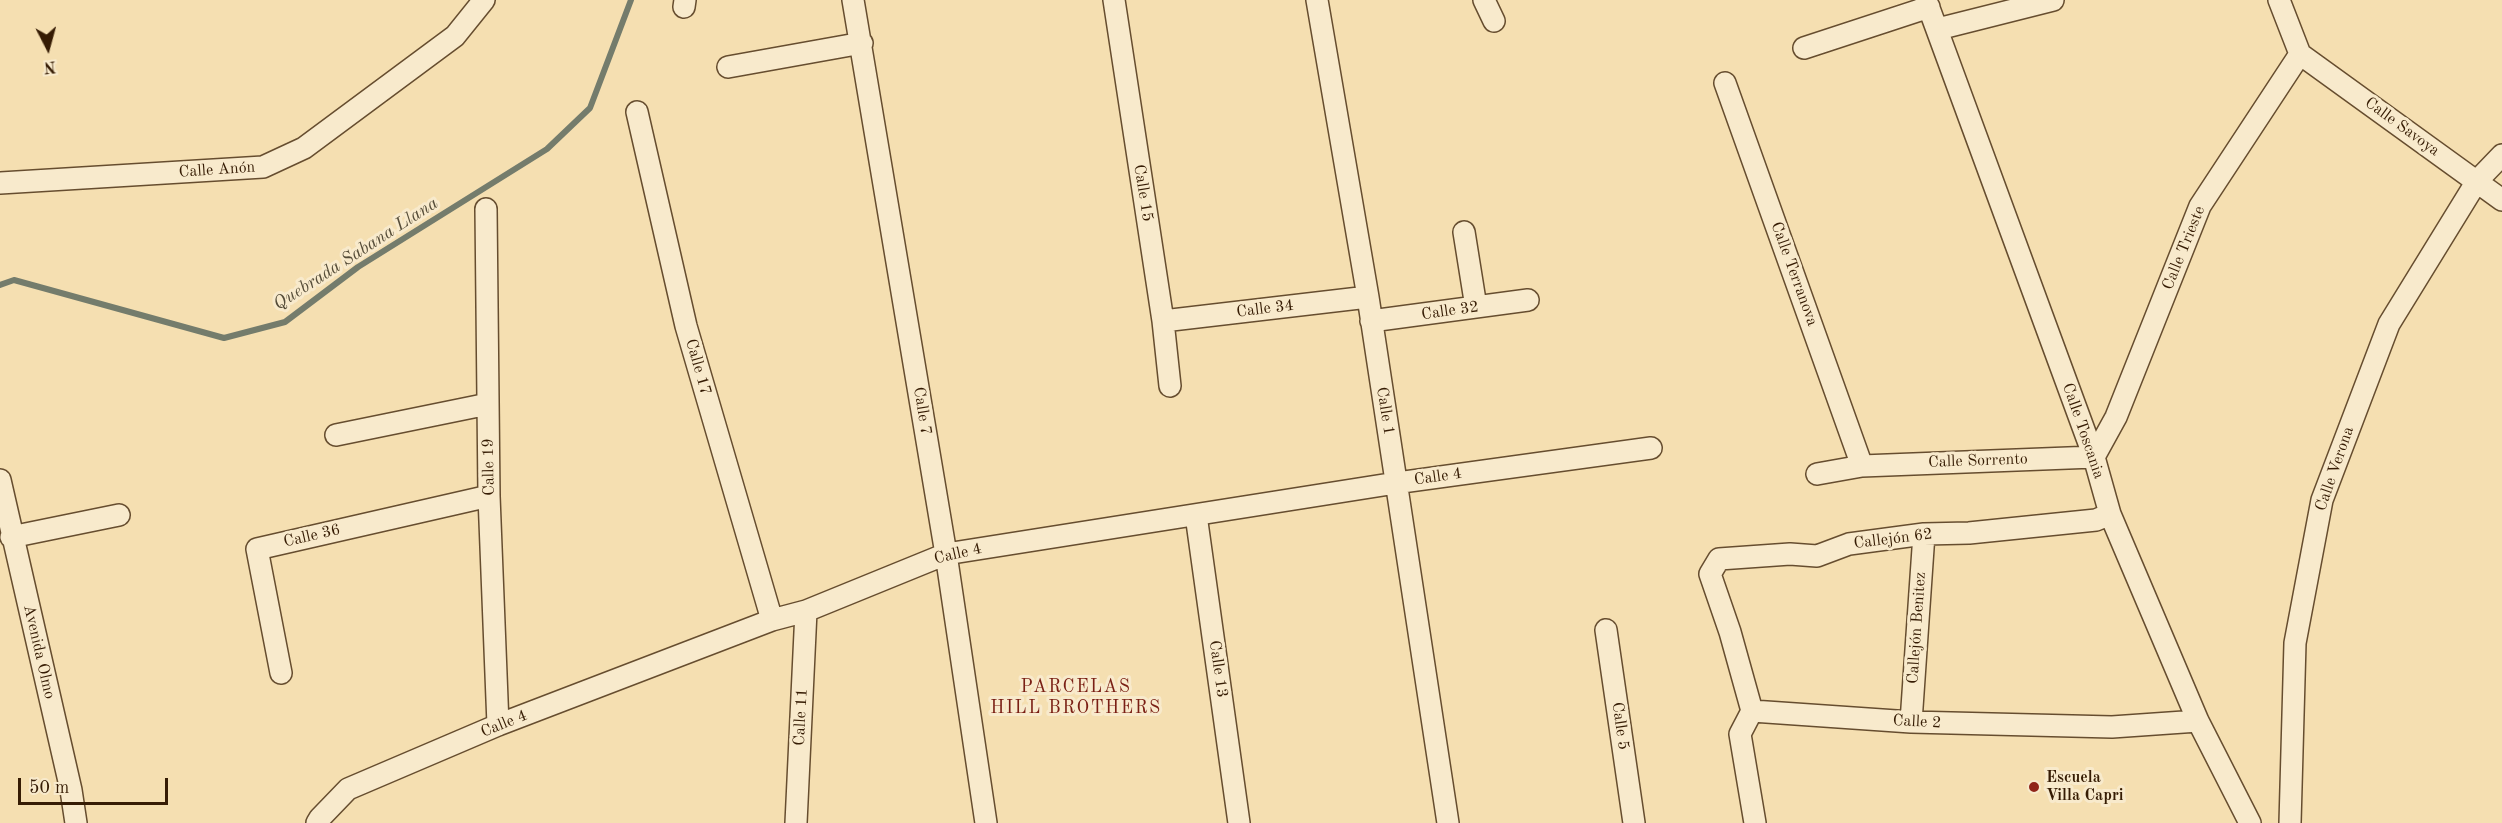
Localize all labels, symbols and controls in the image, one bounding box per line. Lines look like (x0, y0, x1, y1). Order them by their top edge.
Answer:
north arrow (18, 18, 78, 78)
text: N (43, 57, 57, 74)
street label: Calle Savoya (2361, 93, 2443, 161)
street label: Calle Anón (178, 158, 256, 182)
street label: Calle 15 (1129, 163, 1157, 223)
water label: Quebrada Sabana Llana (270, 193, 442, 315)
street label: Calle Trieste (2158, 203, 2210, 293)
street label: Calle Terranova (1766, 219, 1822, 329)
street label: Calle 34 (1235, 296, 1295, 322)
street label: Calle 32 (1420, 297, 1480, 325)
street label: Calle 17 (681, 337, 715, 397)
street label: Calle Toscania (2058, 381, 2108, 481)
street label: Calle 7 (909, 386, 935, 436)
street label: Calle 1 (1372, 386, 1398, 436)
street label: Calle Verona (2312, 424, 2358, 514)
street label: Calle 19 (479, 438, 499, 496)
street label: Calle Sorrento (1928, 450, 2028, 472)
street label: Calle 4 (1413, 464, 1463, 490)
street label: Calle 36 (282, 520, 342, 552)
street label: Callejón 62 (1852, 525, 1934, 553)
street label: Calle 4 (932, 539, 984, 569)
street label: Callejón Benitez (1904, 571, 1930, 685)
street label: Avenida Olmo (19, 603, 59, 701)
street label: Calle 13 (1204, 639, 1232, 699)
district label: PARCELAS HILL BROTHERS (990, 676, 1162, 718)
street label: Calle 11 (790, 688, 812, 746)
street label: Calle 5 (1607, 701, 1633, 751)
street label: Calle 4 (478, 706, 530, 742)
street label: Calle 2 (1892, 711, 1942, 733)
scale bar (21, 766, 171, 804)
place label: Escuela Villa Capri (2046, 768, 2124, 806)
text: 50 m (29, 779, 69, 797)
marker: Escuela Villa Capri (2027, 780, 2041, 794)

